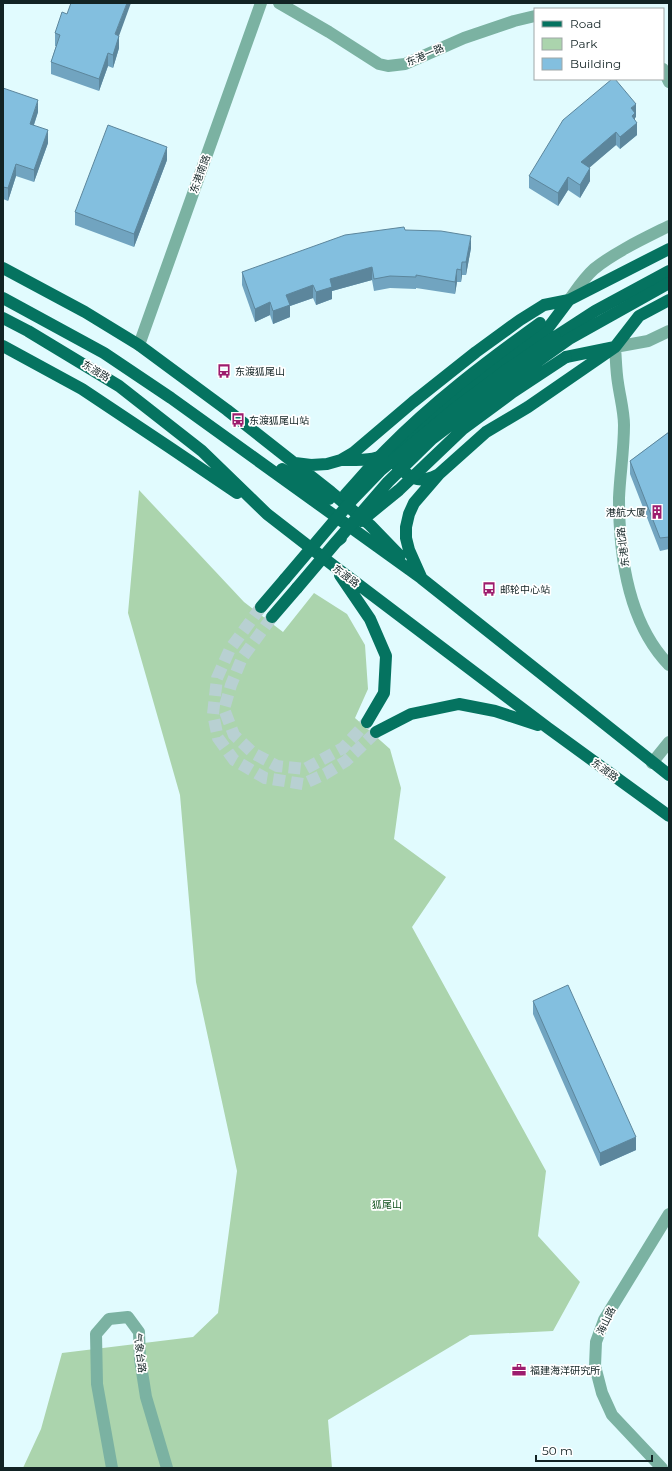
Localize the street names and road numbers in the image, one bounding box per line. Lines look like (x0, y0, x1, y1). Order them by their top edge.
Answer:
street label: 东港一路 (404, 41, 446, 69)
street label: 东港南路 (187, 153, 213, 195)
street label: 东渡路 (80, 358, 112, 384)
street label: 东港北路 (614, 526, 632, 568)
street label: 东渡路 (330, 562, 362, 590)
street label: 东渡路 (589, 756, 621, 784)
street label: 海山路 (594, 1305, 618, 1337)
street label: 气象台路 (131, 1332, 149, 1374)

